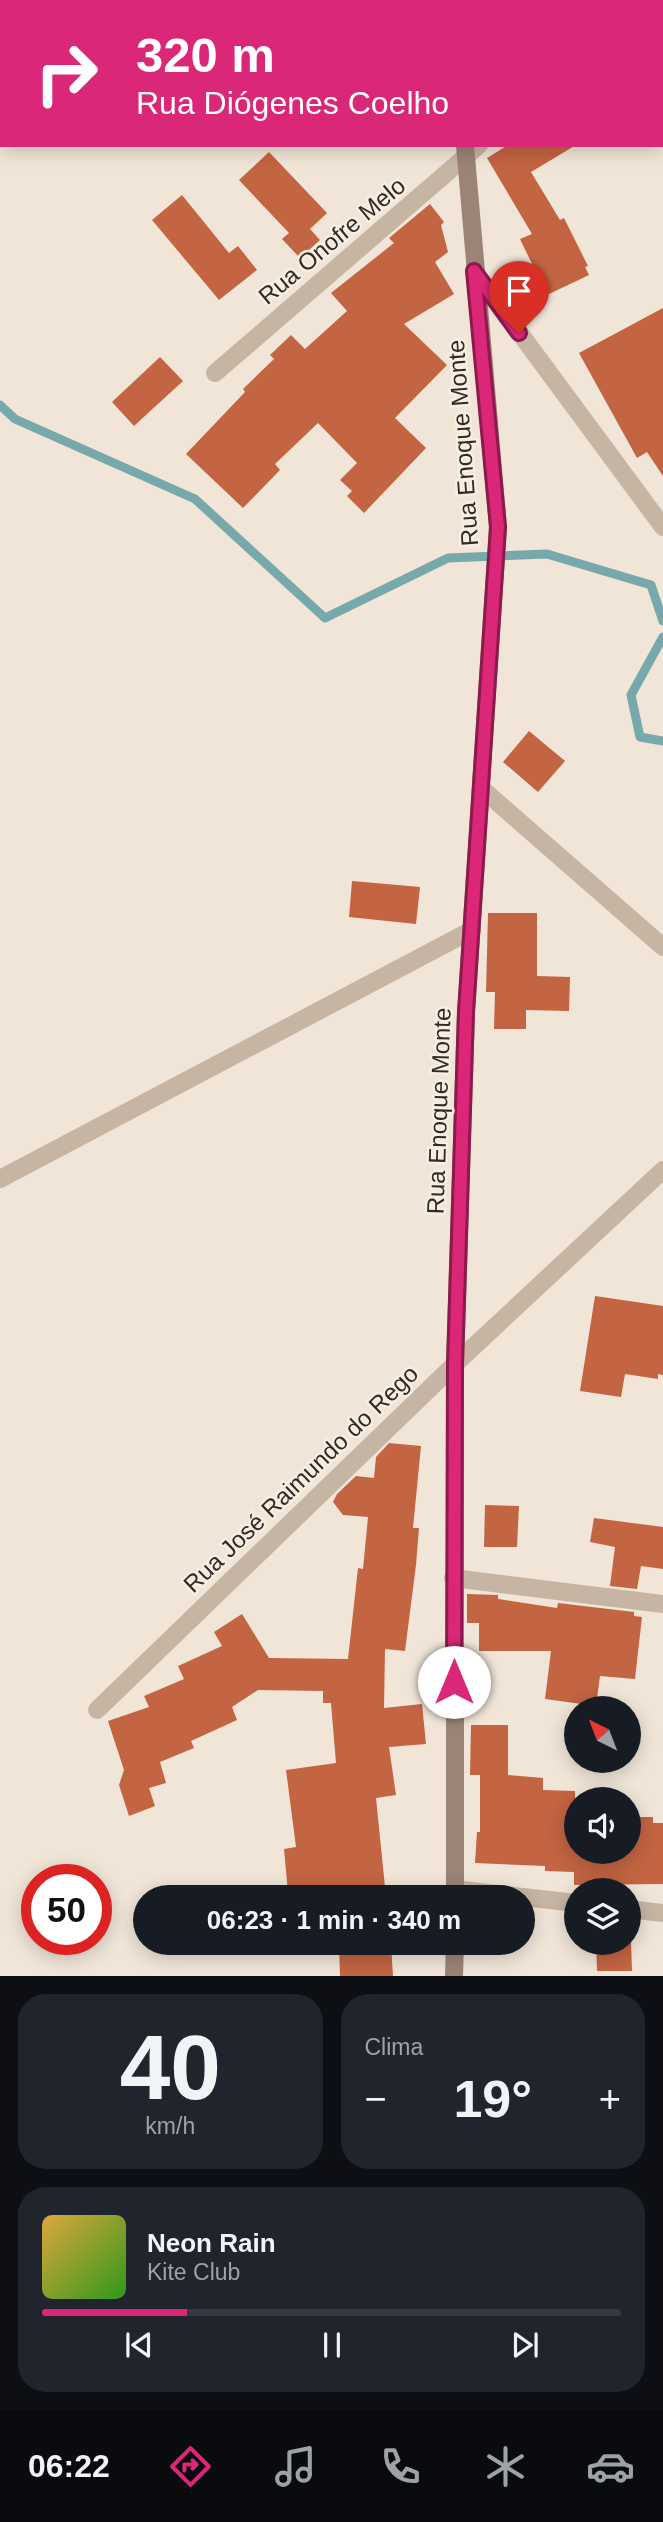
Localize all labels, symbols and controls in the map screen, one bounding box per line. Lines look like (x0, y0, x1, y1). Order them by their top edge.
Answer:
icon: right (21, 28, 112, 119)
text: 320 m (136, 28, 275, 82)
text: Rua Diógenes Coelho (136, 85, 449, 121)
street label: Rua Onofre Melo (253, 172, 410, 310)
pin (489, 261, 549, 333)
icon: arrive (500, 272, 538, 310)
street label: Rua Enoque Monte (442, 339, 483, 547)
street label: Rua Enoque Monte (421, 1007, 456, 1215)
street label: Rua José Raimundo do Rego (178, 1360, 423, 1598)
position arrow (417, 1645, 491, 1719)
north arrow (564, 1696, 640, 1773)
map controls (564, 1696, 641, 1955)
button: sound (564, 1787, 641, 1864)
speed limit sign: 50 (21, 1864, 112, 1955)
button: layers (564, 1878, 641, 1955)
text: 06:23 · 1 min · 340 m (207, 1905, 461, 1935)
text: 40 (120, 2017, 221, 2118)
text: Clima (365, 2034, 423, 2060)
text: 19° (453, 2070, 532, 2128)
text: − (365, 2078, 387, 2120)
text: + (599, 2078, 621, 2120)
text: km/h (145, 2113, 195, 2139)
text: Neon Rain (147, 2228, 276, 2258)
text: Kite Club (147, 2259, 240, 2285)
icon: previous (120, 2326, 158, 2364)
icon: pause (313, 2326, 351, 2364)
icon: next (506, 2326, 544, 2364)
icon: directions (166, 2442, 215, 2491)
icon: music (271, 2442, 320, 2491)
icon: phone (376, 2442, 425, 2491)
icon: climate (481, 2442, 530, 2491)
icon: car (586, 2442, 635, 2491)
text: 06:22 (28, 2448, 110, 2484)

